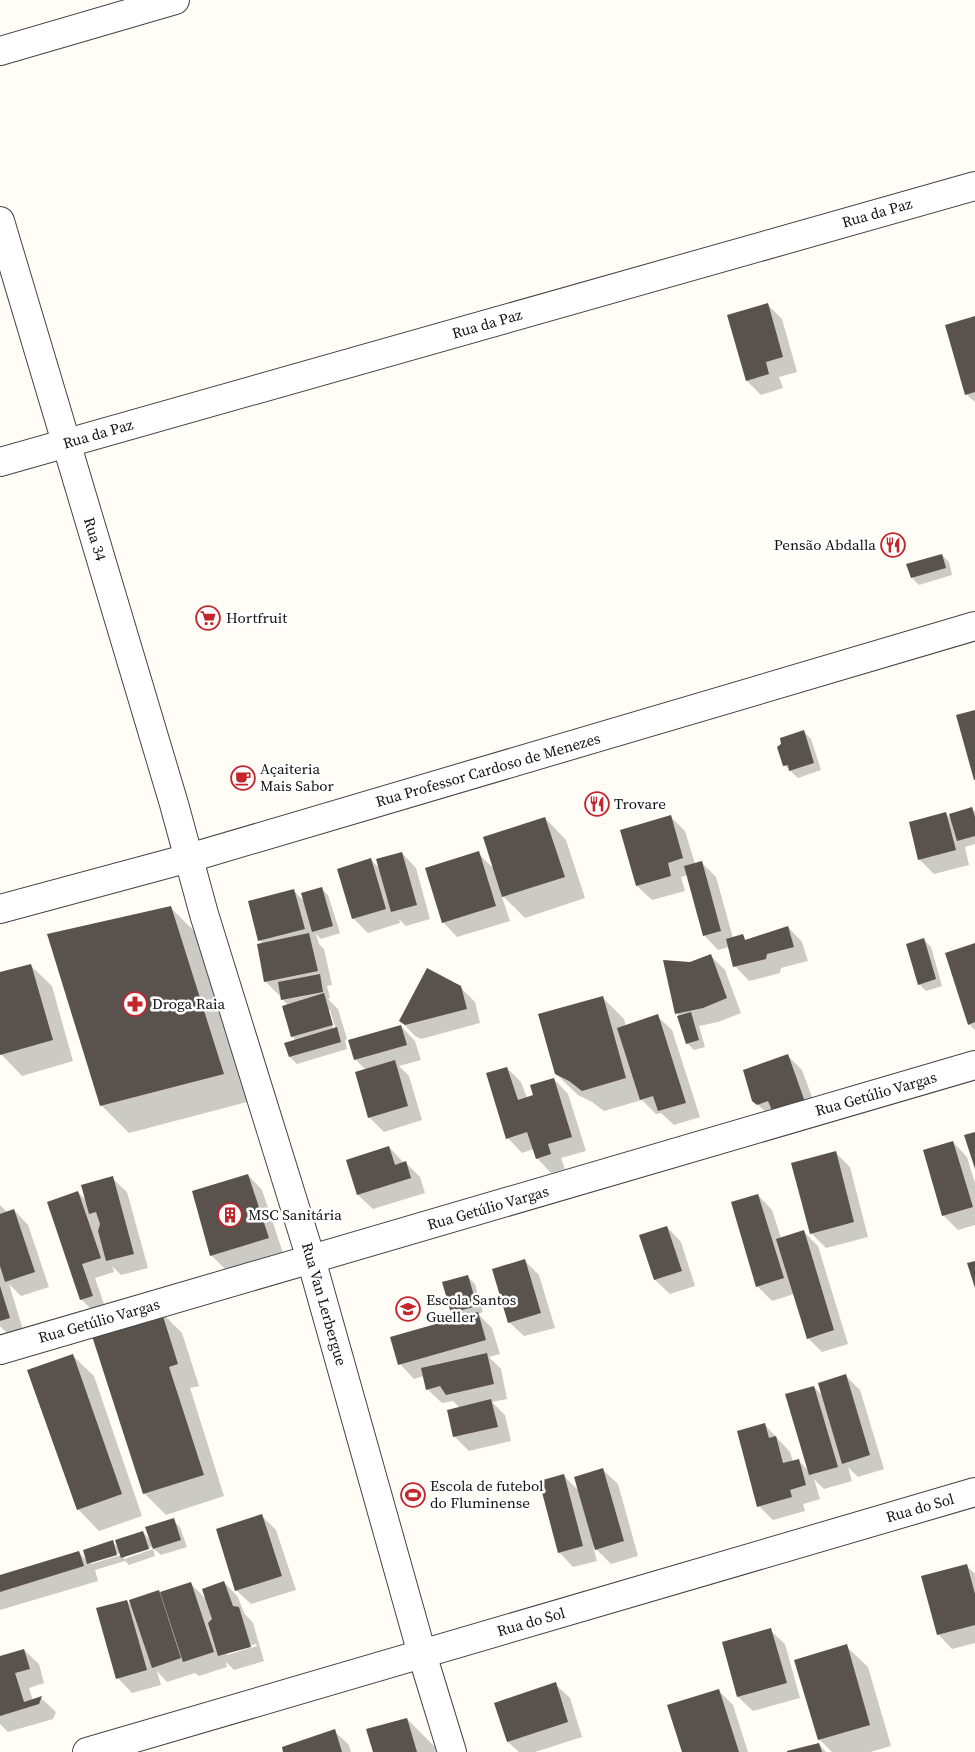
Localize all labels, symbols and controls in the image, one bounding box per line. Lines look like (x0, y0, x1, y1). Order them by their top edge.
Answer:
street label: Rua da Paz (839, 192, 915, 233)
street label: Rua da Paz (449, 303, 525, 344)
street label: Rua da Paz (60, 413, 136, 454)
street label: Rua 34 (79, 515, 112, 564)
restaurant icon: Pensão Abdalla (880, 532, 906, 558)
place label: Pensão Abdalla (774, 534, 876, 555)
supermarket icon: Hortfruit (195, 605, 221, 631)
place label: Hortfruit (226, 607, 287, 628)
street label: Rua Professor Cardoso de Menezes (373, 727, 603, 812)
place label: Açaiteria Mais Sabor (260, 758, 335, 796)
cafe icon: Açaiteria Mais Sabor (230, 765, 256, 791)
restaurant icon: Trovare (584, 791, 610, 817)
place label: Trovare (614, 793, 666, 814)
pharmacy icon: Droga Raia (122, 991, 148, 1017)
place label: Droga Raia (152, 993, 226, 1014)
street label: Rua Getúlio Vargas (813, 1066, 939, 1121)
street label: Rua Getúlio Vargas (425, 1180, 551, 1235)
building icon: MSC Sanitária (217, 1202, 243, 1228)
place label: MSC Sanitária (248, 1204, 342, 1225)
street label: Rua Van Lerbergue (297, 1240, 352, 1368)
place label: Escola Santos Gueller (426, 1289, 516, 1327)
street label: Rua Getúlio Vargas (36, 1293, 162, 1348)
school or university icon: Escola Santos Gueller (395, 1296, 421, 1322)
place label: Escola de futebol do Fluminense (430, 1475, 544, 1513)
sports icon: Escola de futebol do Fluminense (400, 1482, 426, 1508)
street label: Rua do Sol (883, 1488, 957, 1527)
street label: Rua do Sol (494, 1602, 568, 1641)

